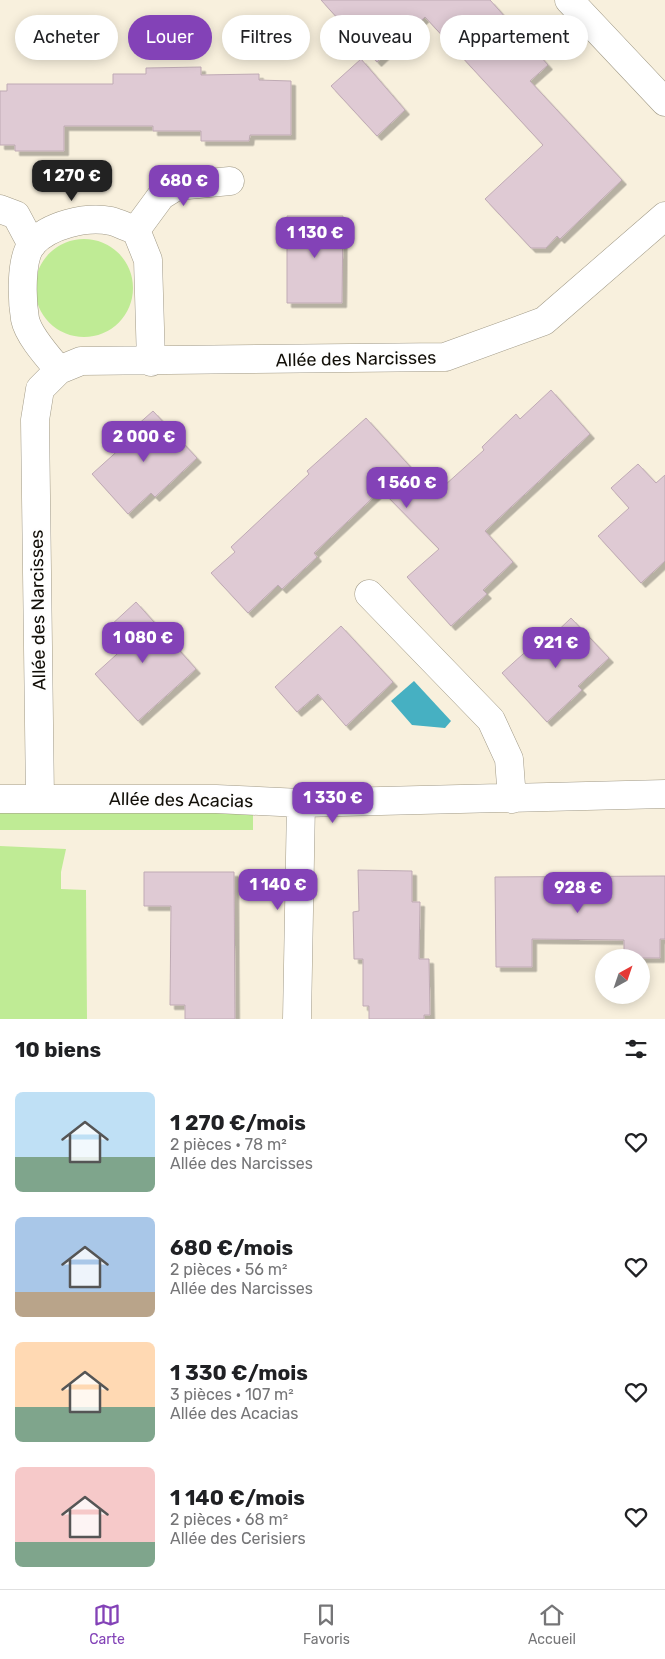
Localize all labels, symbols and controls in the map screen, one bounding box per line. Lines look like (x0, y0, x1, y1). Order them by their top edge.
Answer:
chip: Acheter (15, 15, 118, 60)
chip: Louer (128, 15, 212, 60)
chip: Filtres (222, 15, 310, 60)
chip: Nouveau (320, 15, 430, 60)
chip: Appartement (440, 15, 588, 60)
pin: 1 270 € (26, 160, 118, 202)
pin: 680 € (149, 164, 219, 207)
text: 1 270 € (43, 166, 101, 185)
text: 680 € (160, 171, 208, 190)
pin: 1 130 € (269, 216, 361, 259)
text: 1 130 € (287, 223, 343, 242)
street label: Allée des Narcisses (275, 347, 437, 371)
pin: 2 000 € (98, 420, 190, 463)
text: 2 000 € (113, 427, 175, 446)
pin: 1 560 € (361, 466, 453, 509)
text: 1 560 € (378, 473, 436, 492)
street label: Allée des Narcisses (26, 529, 50, 691)
pin: 1 080 € (97, 622, 189, 664)
pin: 921 € (521, 626, 591, 669)
text: 1 080 € (113, 628, 173, 647)
text: 921 € (534, 633, 578, 652)
pin: 1 330 € (287, 782, 379, 824)
street label: Allée des Acacias (109, 788, 253, 812)
text: 1 330 € (303, 788, 363, 807)
pin: 1 140 € (232, 868, 324, 911)
pin: 928 € (543, 872, 613, 914)
text: 1 140 € (249, 875, 307, 894)
text: 928 € (554, 878, 602, 897)
north arrow (595, 949, 650, 1004)
map controls (595, 949, 650, 1004)
icon: filters (622, 1035, 650, 1063)
text: 10 biens (15, 1037, 101, 1062)
text: 1 270 €/mois (170, 1110, 306, 1135)
icon: home (55, 1112, 115, 1172)
icon: heart (622, 1128, 650, 1156)
text: 2 pièces · 78 m² (170, 1135, 287, 1154)
text: Allée des Narcisses (170, 1154, 313, 1173)
text: 680 €/mois (170, 1235, 293, 1260)
icon: home (55, 1237, 115, 1297)
icon: heart (622, 1253, 650, 1281)
text: 2 pièces · 56 m² (170, 1260, 288, 1279)
text: Allée des Narcisses (170, 1279, 313, 1298)
text: 1 330 €/mois (170, 1360, 308, 1385)
icon: home (55, 1362, 115, 1422)
icon: heart (622, 1378, 650, 1406)
text: 3 pièces · 107 m² (170, 1385, 294, 1404)
text: Allée des Acacias (170, 1404, 298, 1423)
text: 1 140 €/mois (170, 1485, 305, 1510)
icon: home (55, 1487, 115, 1547)
icon: heart (622, 1503, 650, 1531)
text: 2 pièces · 68 m² (170, 1510, 288, 1529)
text: Allée des Cerisiers (170, 1529, 306, 1548)
tab: Carte (89, 1601, 125, 1648)
tab: Favoris (303, 1601, 350, 1648)
tab: Accueil (528, 1601, 576, 1648)

